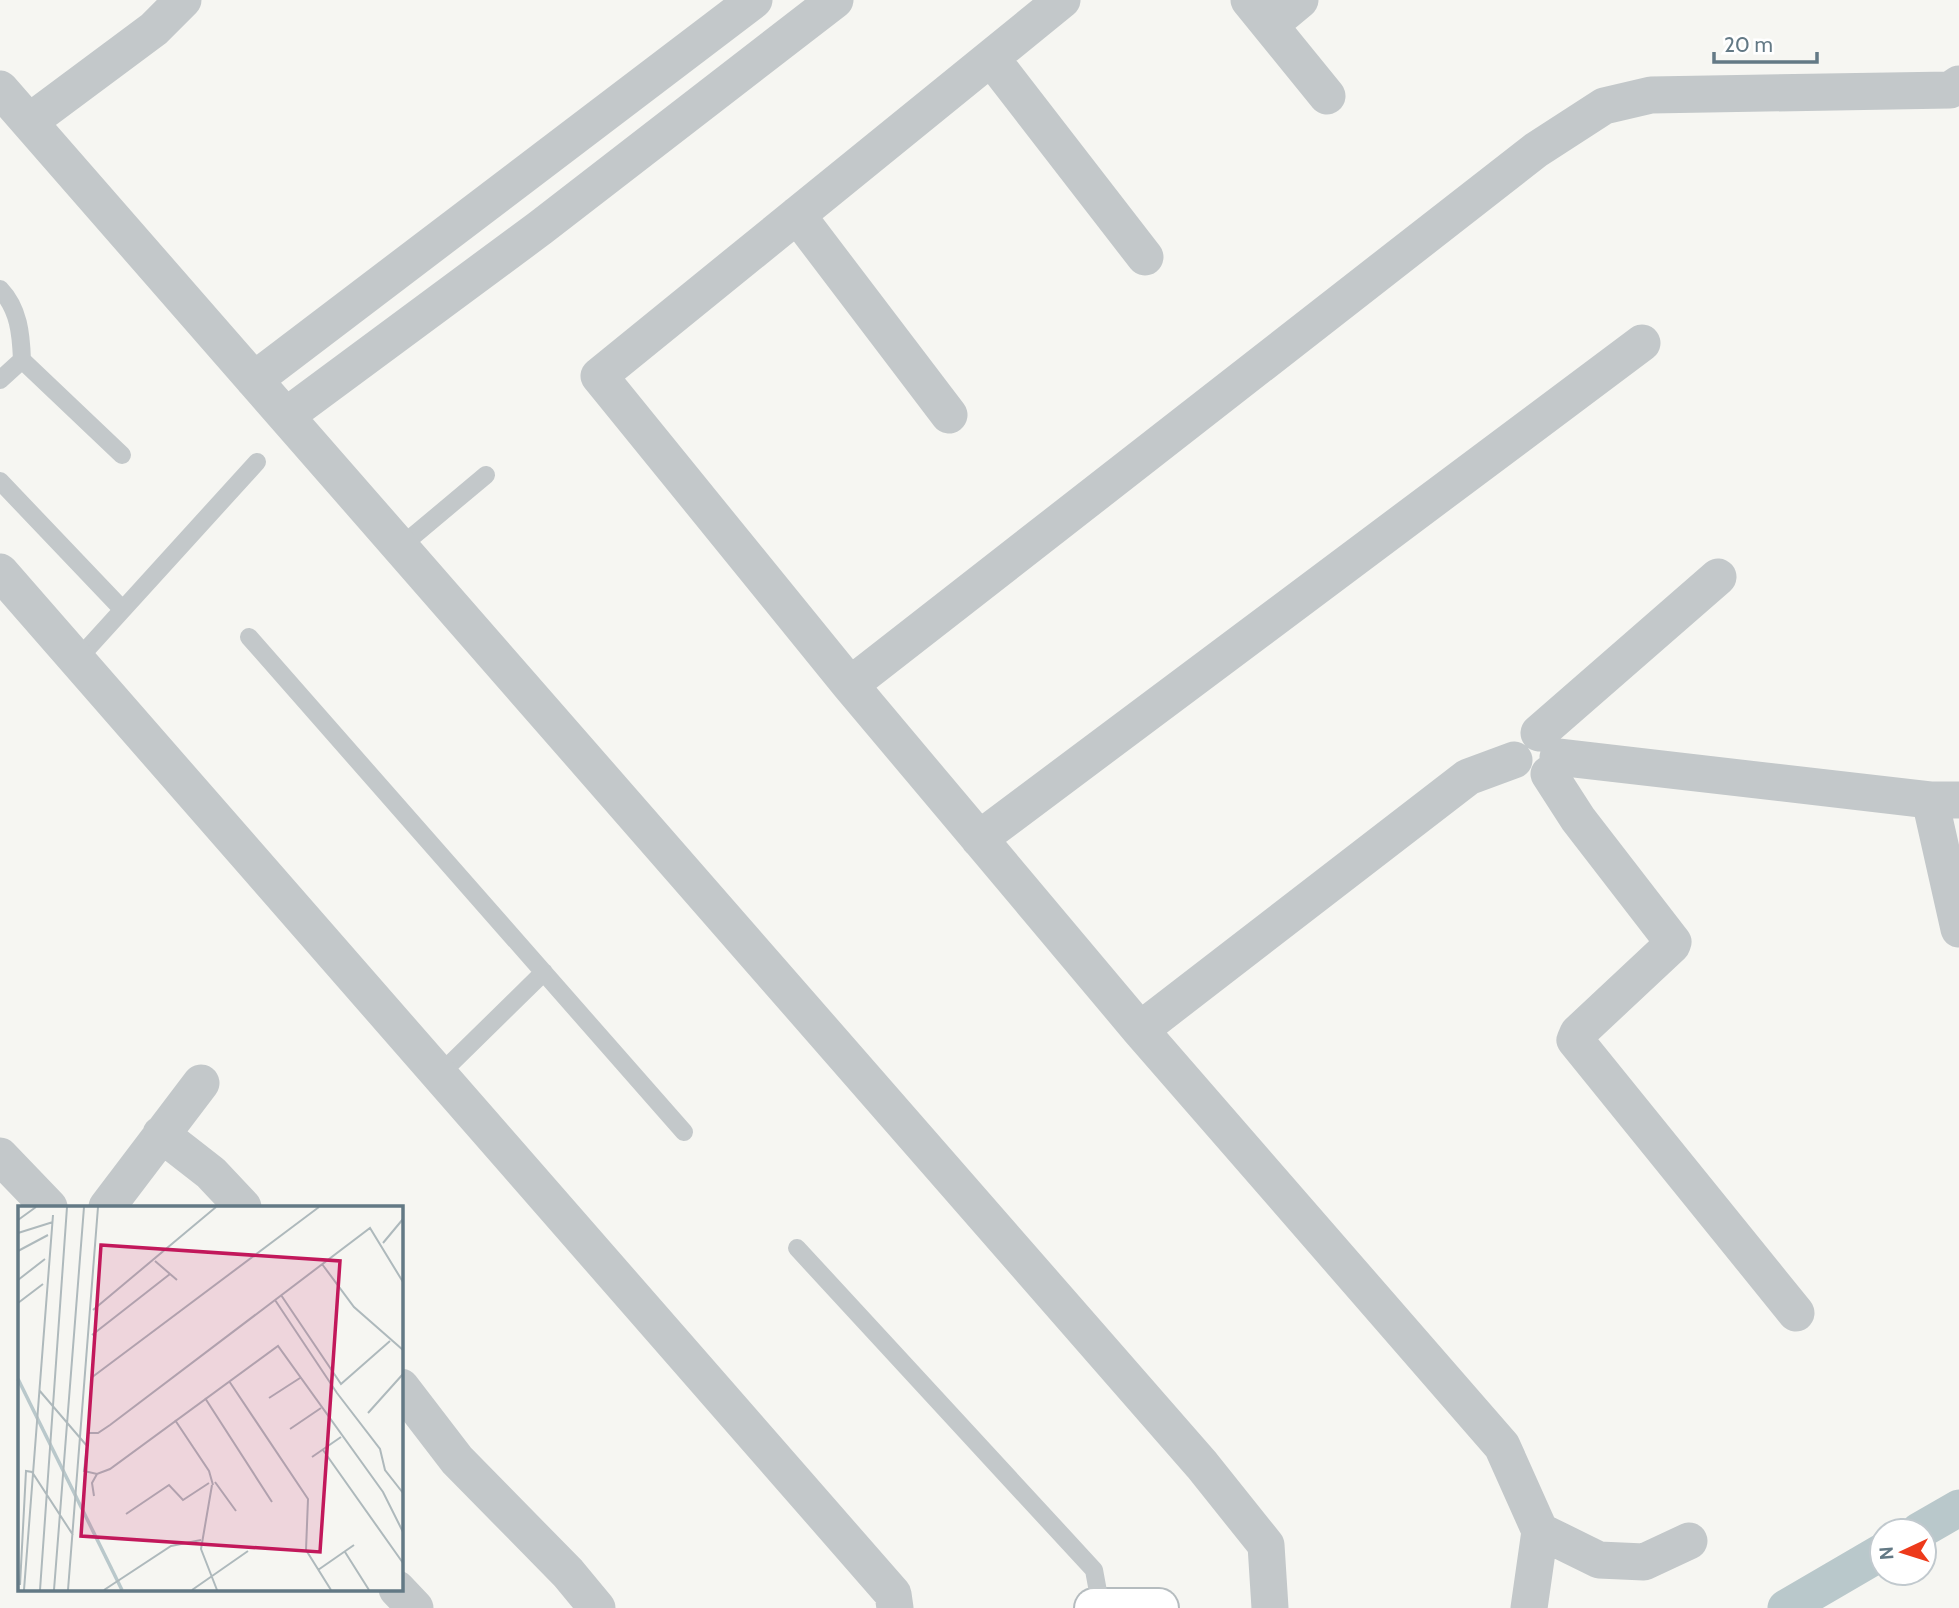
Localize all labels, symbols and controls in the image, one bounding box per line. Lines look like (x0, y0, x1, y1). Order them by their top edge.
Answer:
scale bar (1714, 21, 1817, 65)
text: 20 m (1724, 32, 1773, 57)
inset map (18, 1206, 402, 1590)
north arrow (1868, 1517, 1938, 1587)
text: N (1875, 1546, 1898, 1561)

